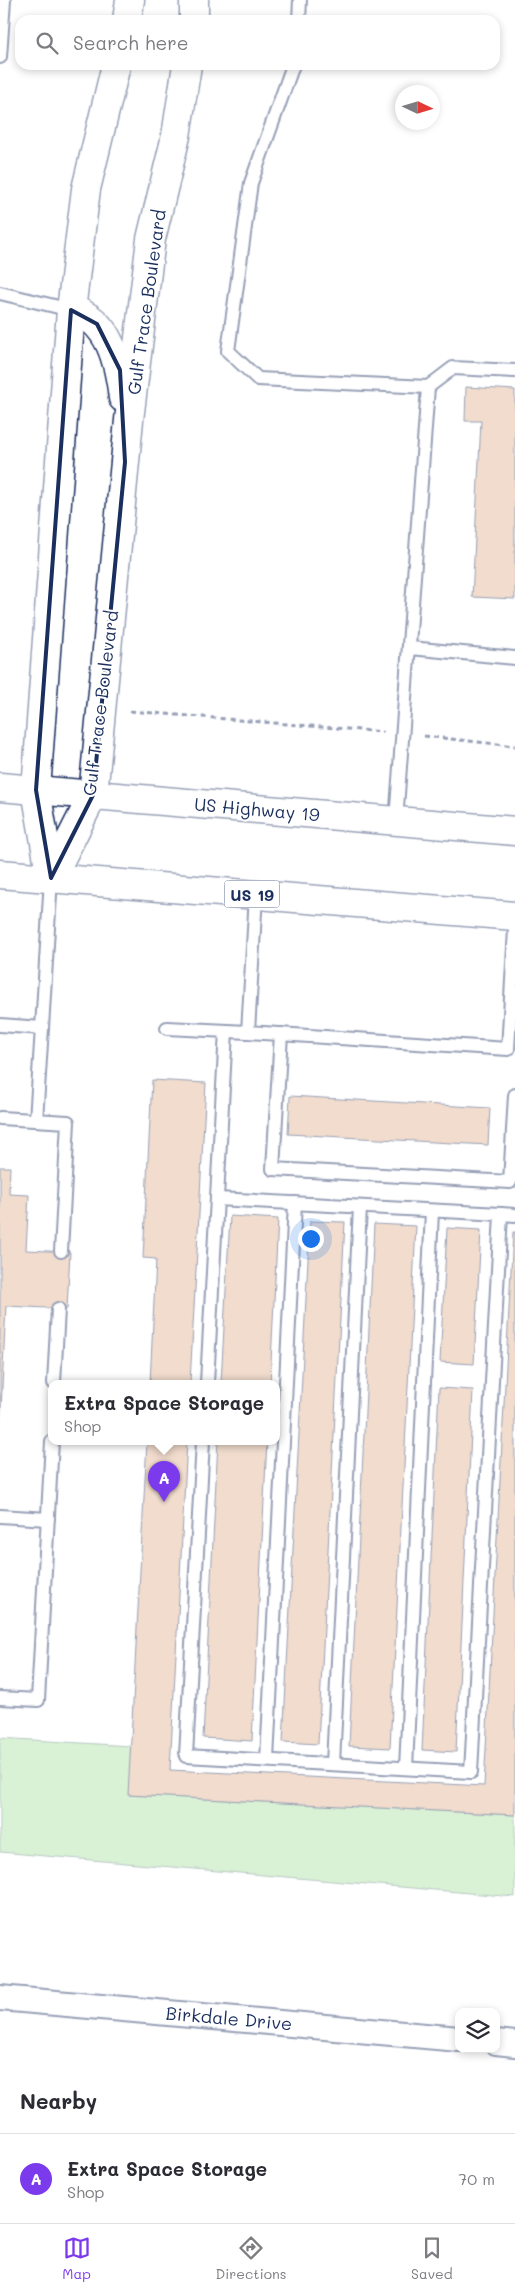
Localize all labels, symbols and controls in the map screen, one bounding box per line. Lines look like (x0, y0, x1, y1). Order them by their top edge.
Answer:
search box (15, 15, 500, 70)
icon: search (33, 29, 61, 57)
text: Search here (73, 30, 189, 55)
north arrow (395, 85, 440, 130)
street label: Gulf Trace Boulevard (121, 208, 171, 396)
street label: Gulf Trace Boulevard (77, 609, 123, 797)
street label: US Highway 19 (193, 792, 321, 826)
road number: US 19 (224, 881, 280, 908)
your location (298, 1226, 324, 1252)
popup (48, 1380, 280, 1445)
text: Extra Space Storage (64, 1390, 264, 1415)
text: Shop (64, 1415, 101, 1436)
pin: A (148, 1461, 180, 1502)
street label: Birkdale Drive (165, 2001, 293, 2035)
map controls (455, 2008, 500, 2053)
button: layers (455, 2008, 500, 2053)
text: Nearby (20, 2087, 97, 2114)
text: Extra Space Storage (67, 2156, 267, 2181)
text: A (30, 2168, 42, 2189)
text: 70 m (458, 2168, 495, 2189)
text: Shop (67, 2181, 104, 2202)
tab: Map (62, 2234, 91, 2283)
tab: Directions (215, 2234, 287, 2283)
tab: Saved (411, 2234, 453, 2283)

